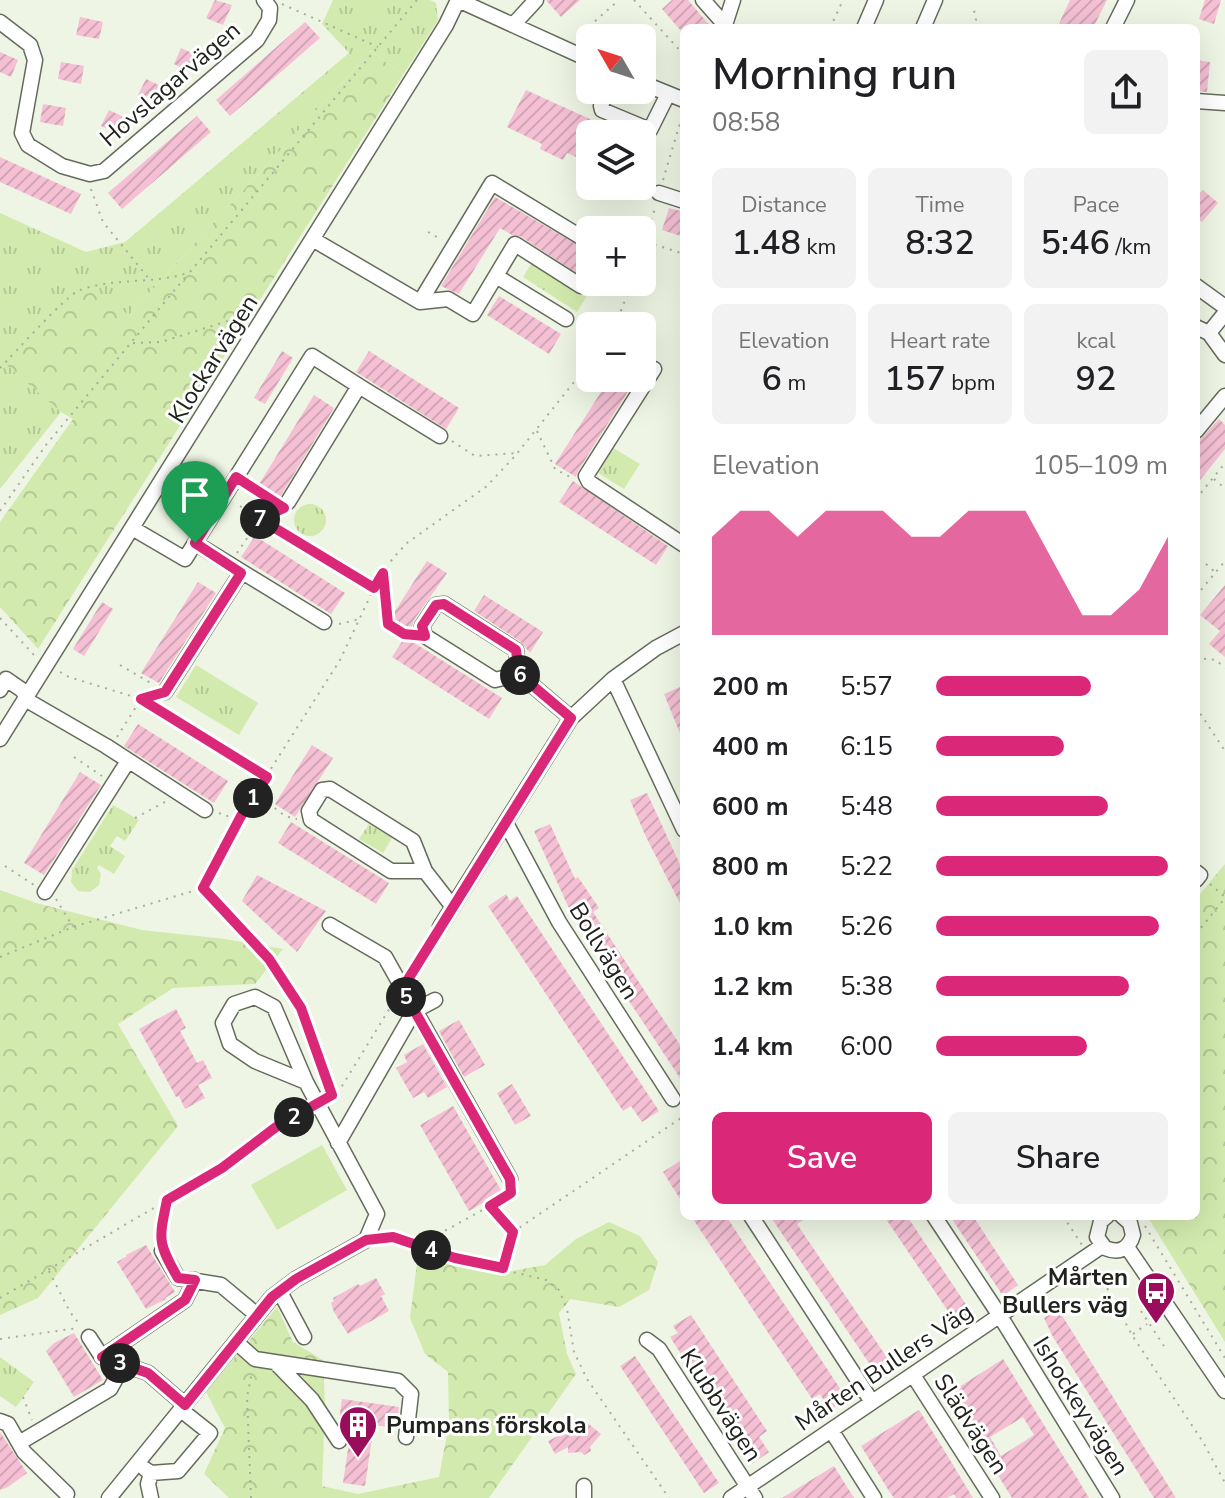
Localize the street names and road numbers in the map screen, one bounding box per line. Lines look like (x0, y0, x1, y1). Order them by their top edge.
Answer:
street label: Hovslagarvägen (93, 14, 247, 154)
street label: Klockarvägen (161, 289, 265, 429)
street label: Bollvägen (562, 896, 646, 1006)
street label: Mårten Bullers Väg (789, 1296, 979, 1438)
street label: Ishockeyvägen (1026, 1330, 1136, 1482)
street label: Klubbvägen (673, 1342, 769, 1468)
street label: Slädvägen (927, 1368, 1015, 1480)

